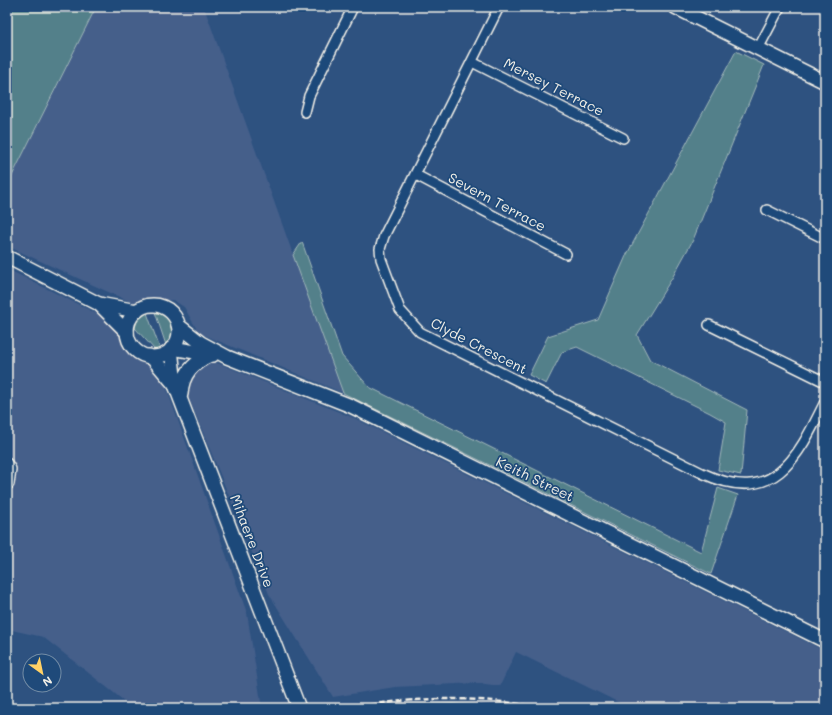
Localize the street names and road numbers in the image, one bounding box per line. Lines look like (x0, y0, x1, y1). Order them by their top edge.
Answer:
street label: Mersey Terrace (501, 53, 608, 120)
street label: Severn Terrace (445, 168, 549, 235)
street label: Clyde Crescent (428, 313, 531, 378)
street label: Keith Street (493, 451, 577, 506)
street label: Mihaere Drive (226, 492, 279, 590)

